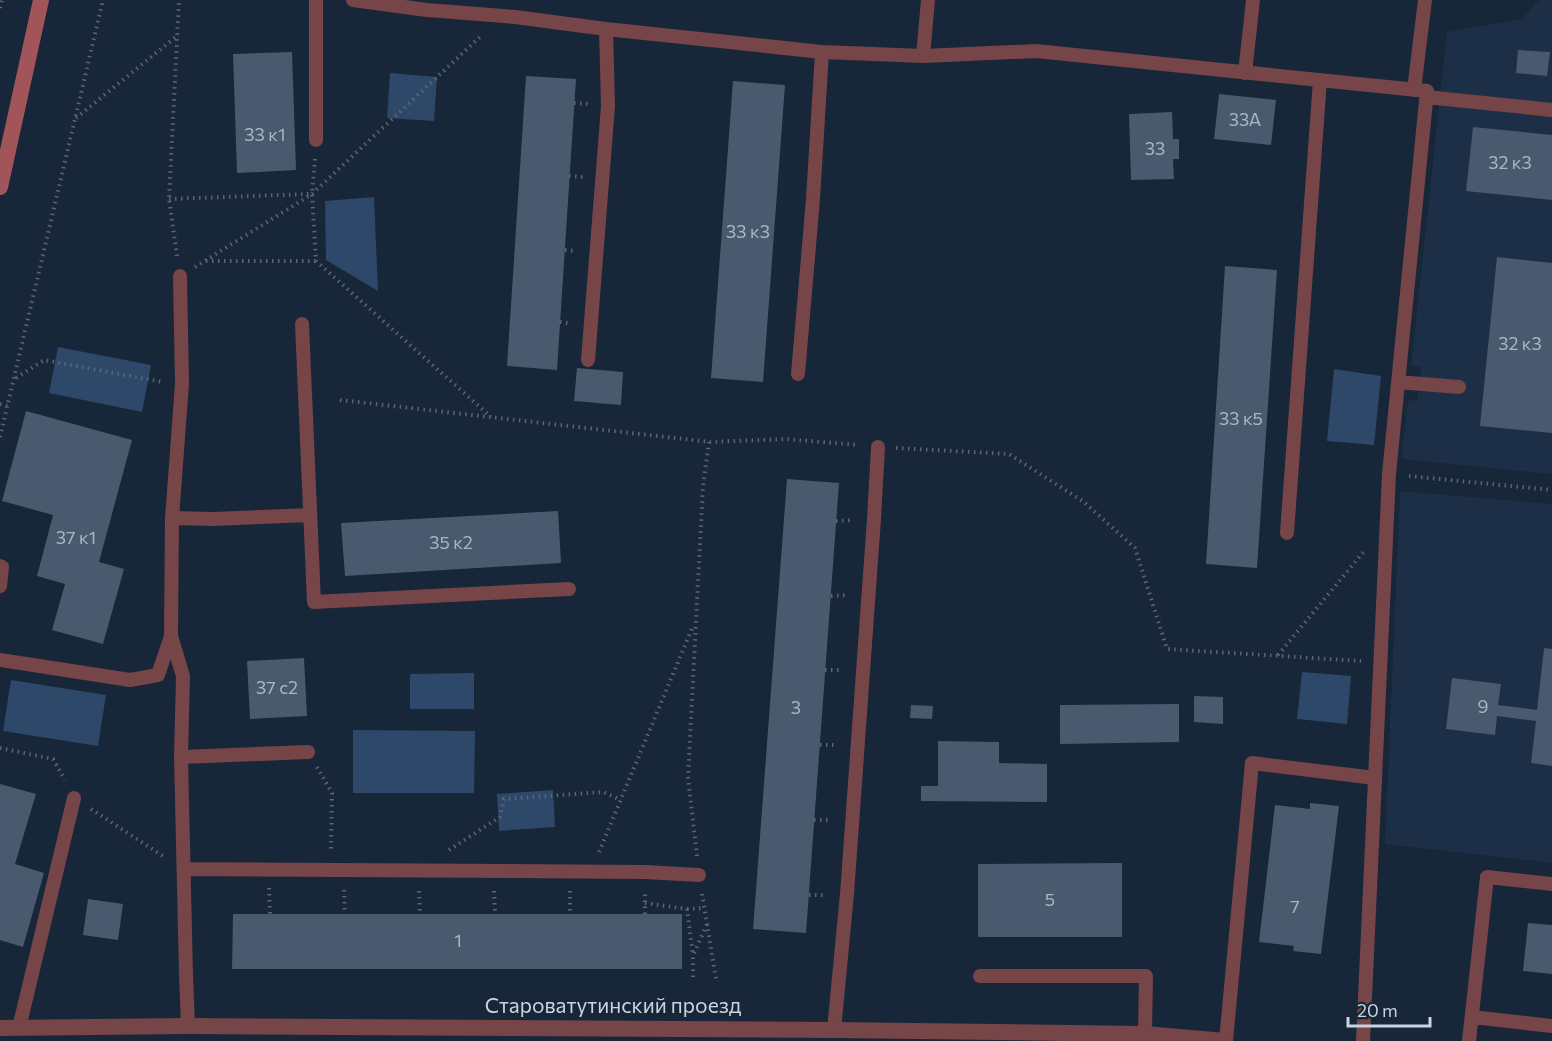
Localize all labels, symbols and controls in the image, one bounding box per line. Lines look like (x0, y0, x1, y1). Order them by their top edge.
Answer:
house number: 33А (1229, 108, 1261, 130)
house number: 33 к1 (244, 123, 286, 145)
house number: 33 (1145, 137, 1165, 159)
house number: 32 к3 (1488, 151, 1532, 173)
house number: 33 к3 (726, 220, 770, 242)
house number: 32 к3 (1498, 332, 1542, 354)
house number: 33 к5 (1219, 407, 1263, 429)
house number: 37 к1 (56, 526, 96, 548)
house number: 35 к2 (429, 531, 473, 553)
house number: 37 с2 (256, 676, 298, 698)
house number: 9 (1478, 695, 1488, 717)
house number: 3 (791, 696, 801, 718)
house number: 5 (1045, 888, 1055, 910)
house number: 7 (1290, 895, 1300, 917)
house number: 1 (454, 929, 462, 951)
scale bar (1348, 990, 1430, 1028)
street label: Староватутинский проезд (485, 992, 741, 1017)
text: 20 m (1357, 999, 1398, 1021)

